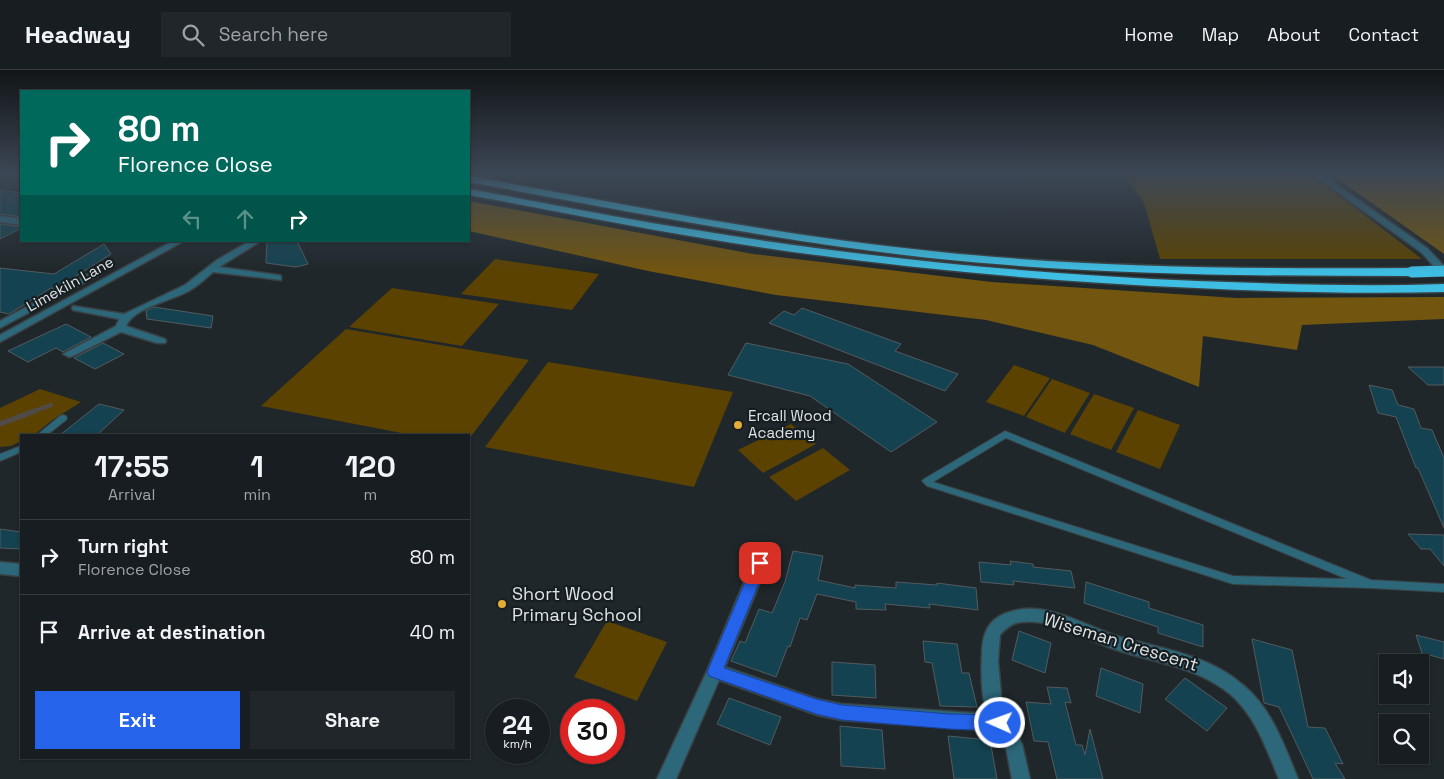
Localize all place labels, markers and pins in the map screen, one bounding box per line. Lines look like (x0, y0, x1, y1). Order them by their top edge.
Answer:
place label: Ercall Wood Academy (748, 406, 832, 442)
marker: Ercall Wood Academy (732, 419, 744, 431)
pin (739, 542, 781, 584)
place label: Short Wood Primary School (512, 582, 642, 626)
marker: Short Wood Primary School (496, 598, 508, 610)

